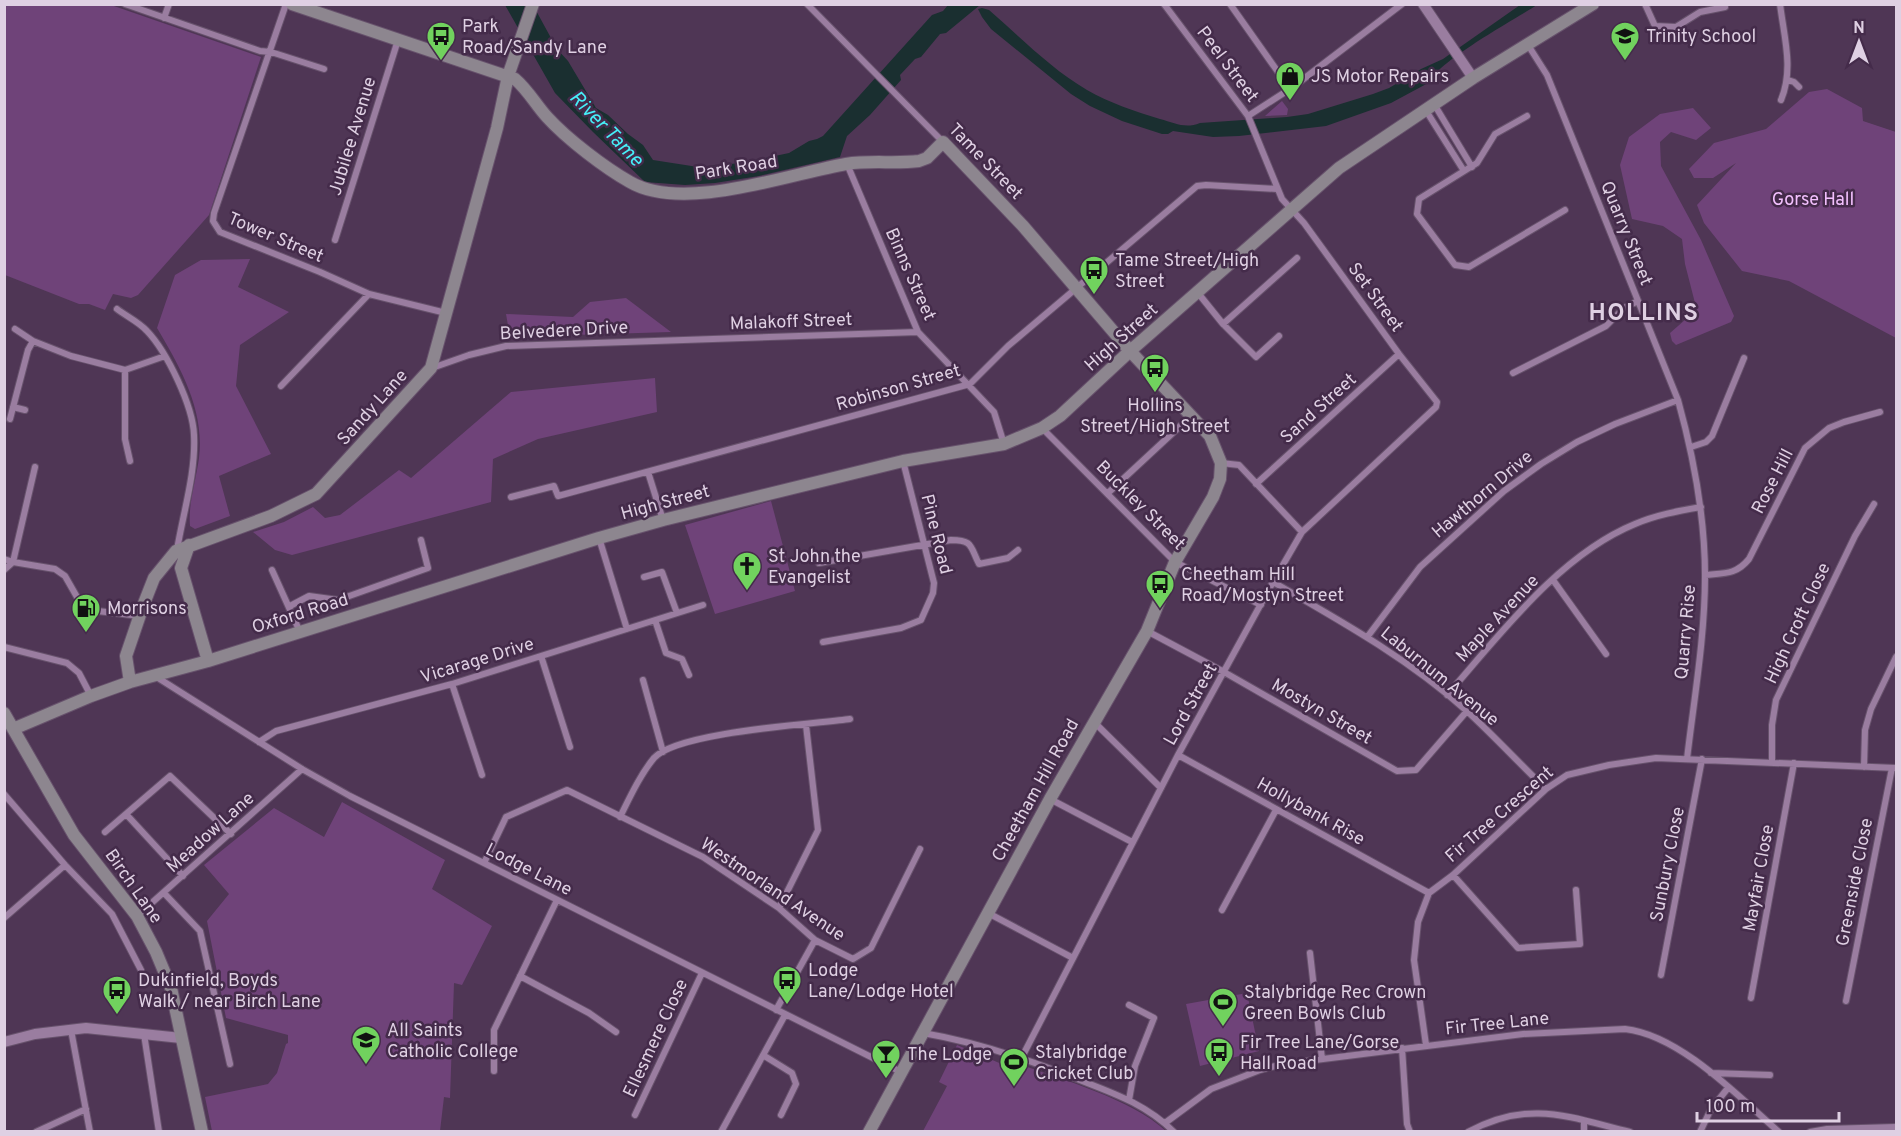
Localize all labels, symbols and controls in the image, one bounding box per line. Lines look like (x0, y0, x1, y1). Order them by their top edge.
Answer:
north arrow (1829, 12, 1889, 72)
place label: Park Road/Sandy Lane (462, 16, 607, 60)
text: N (1853, 19, 1865, 39)
bus stop icon: Park Road/Sandy Lane (425, 20, 457, 62)
school or university icon: Trinity School (1609, 20, 1641, 62)
street label: Peel Street (1191, 22, 1263, 108)
place label: Trinity School (1646, 26, 1756, 49)
shop icon: JS Motor Repairs (1274, 60, 1306, 102)
place label: JS Motor Repairs (1311, 66, 1449, 89)
street label: Jubilee Avenue (324, 74, 382, 198)
water label: River Tame (563, 86, 649, 174)
street label: Tame Street (943, 119, 1027, 205)
street label: Park Road (693, 151, 779, 186)
street label: Quarry Street (1594, 178, 1657, 289)
park label: Gorse Hall (1772, 189, 1854, 212)
street label: Tower Street (224, 208, 327, 269)
street label: Binns Street (879, 225, 940, 325)
place label: Tame Street/High Street (1115, 250, 1259, 294)
bus stop icon: Tame Street/High Street (1078, 254, 1110, 296)
street label: Set Street (1342, 259, 1408, 337)
street label: High Street (1080, 299, 1164, 377)
district label: HOLLINS (1588, 299, 1700, 329)
street label: Malakoff Street (729, 309, 853, 336)
street label: Belvedere Drive (499, 317, 629, 346)
bus stop icon: Hollins Street/High Street (1139, 352, 1171, 394)
street label: Robinson Street (833, 360, 963, 417)
street label: Sandy Lane (333, 365, 413, 451)
street label: Sand Street (1276, 369, 1362, 449)
place label: Hollins Street/High Street (1080, 395, 1230, 439)
street label: Rose Hill (1747, 445, 1800, 518)
street label: Hawthorn Drive (1428, 446, 1538, 544)
street label: Buckley Street (1090, 456, 1190, 556)
street label: High Street (618, 481, 712, 526)
street label: Pine Road (914, 492, 957, 577)
place label: St John the Evangelist (768, 546, 861, 590)
church icon: St John the Evangelist (731, 550, 763, 592)
street label: High Croft Close (1760, 559, 1836, 688)
place label: Cheetham Hill Road/Mostyn Street (1181, 564, 1344, 608)
bus stop icon: Cheetham Hill Road/Mostyn Street (1144, 568, 1176, 610)
street label: Maple Avenue (1452, 570, 1545, 668)
street label: Quarry Rise (1671, 584, 1702, 681)
street label: Oxford Road (249, 589, 352, 640)
fuel station icon: Morrisons (70, 592, 102, 634)
place label: Morrisons (107, 598, 187, 621)
street label: Laburnum Avenue (1375, 622, 1503, 732)
street label: Vicarage Drive (418, 633, 537, 690)
street label: Lord Street (1159, 660, 1223, 750)
street label: Mostyn Street (1267, 674, 1376, 750)
street label: Cheetham Hill Road (987, 715, 1085, 866)
street label: Fir Tree Crescent (1441, 762, 1559, 869)
street label: Hollybank Rise (1252, 773, 1368, 851)
street label: Meadow Lane (162, 788, 260, 879)
street label: Sunbury Close (1646, 805, 1691, 924)
street label: Greenside Close (1832, 816, 1879, 948)
street label: Mayfair Close (1739, 823, 1780, 934)
street label: Westmorland Avenue (695, 833, 849, 947)
street label: Lodge Lane (481, 839, 576, 902)
street label: Birch Lane (99, 845, 167, 929)
place label: Lodge Lane/Lodge Hotel (808, 960, 954, 1004)
bus stop icon: Lodge Lane/Lodge Hotel (771, 964, 803, 1006)
place label: Dukinfield, Boyds Walk / near Birch Lane (138, 970, 321, 1014)
bus stop icon: Dukinfield, Boyds Walk / near Birch Lane (101, 974, 133, 1016)
street label: Ellesmere Close (619, 976, 694, 1102)
place label: Stalybridge Rec Crown Green Bowls Club (1244, 982, 1426, 1026)
sports icon: Stalybridge Rec Crown Green Bowls Club (1207, 986, 1239, 1028)
street label: Fir Tree Lane (1444, 1008, 1550, 1041)
place label: All Saints Catholic College (387, 1020, 518, 1064)
school or university icon: All Saints Catholic College (350, 1024, 382, 1066)
place label: Fir Tree Lane/Gorse Hall Road (1240, 1032, 1399, 1076)
bus stop icon: Fir Tree Lane/Gorse Hall Road (1203, 1036, 1235, 1078)
bar icon: The Lodge (870, 1038, 902, 1080)
place label: Stalybridge Cricket Club (1035, 1042, 1133, 1086)
place label: The Lodge (907, 1044, 992, 1067)
sports icon: Stalybridge Cricket Club (998, 1046, 1030, 1088)
scale bar (1697, 1085, 1840, 1123)
text: 100 m (1706, 1096, 1755, 1119)

